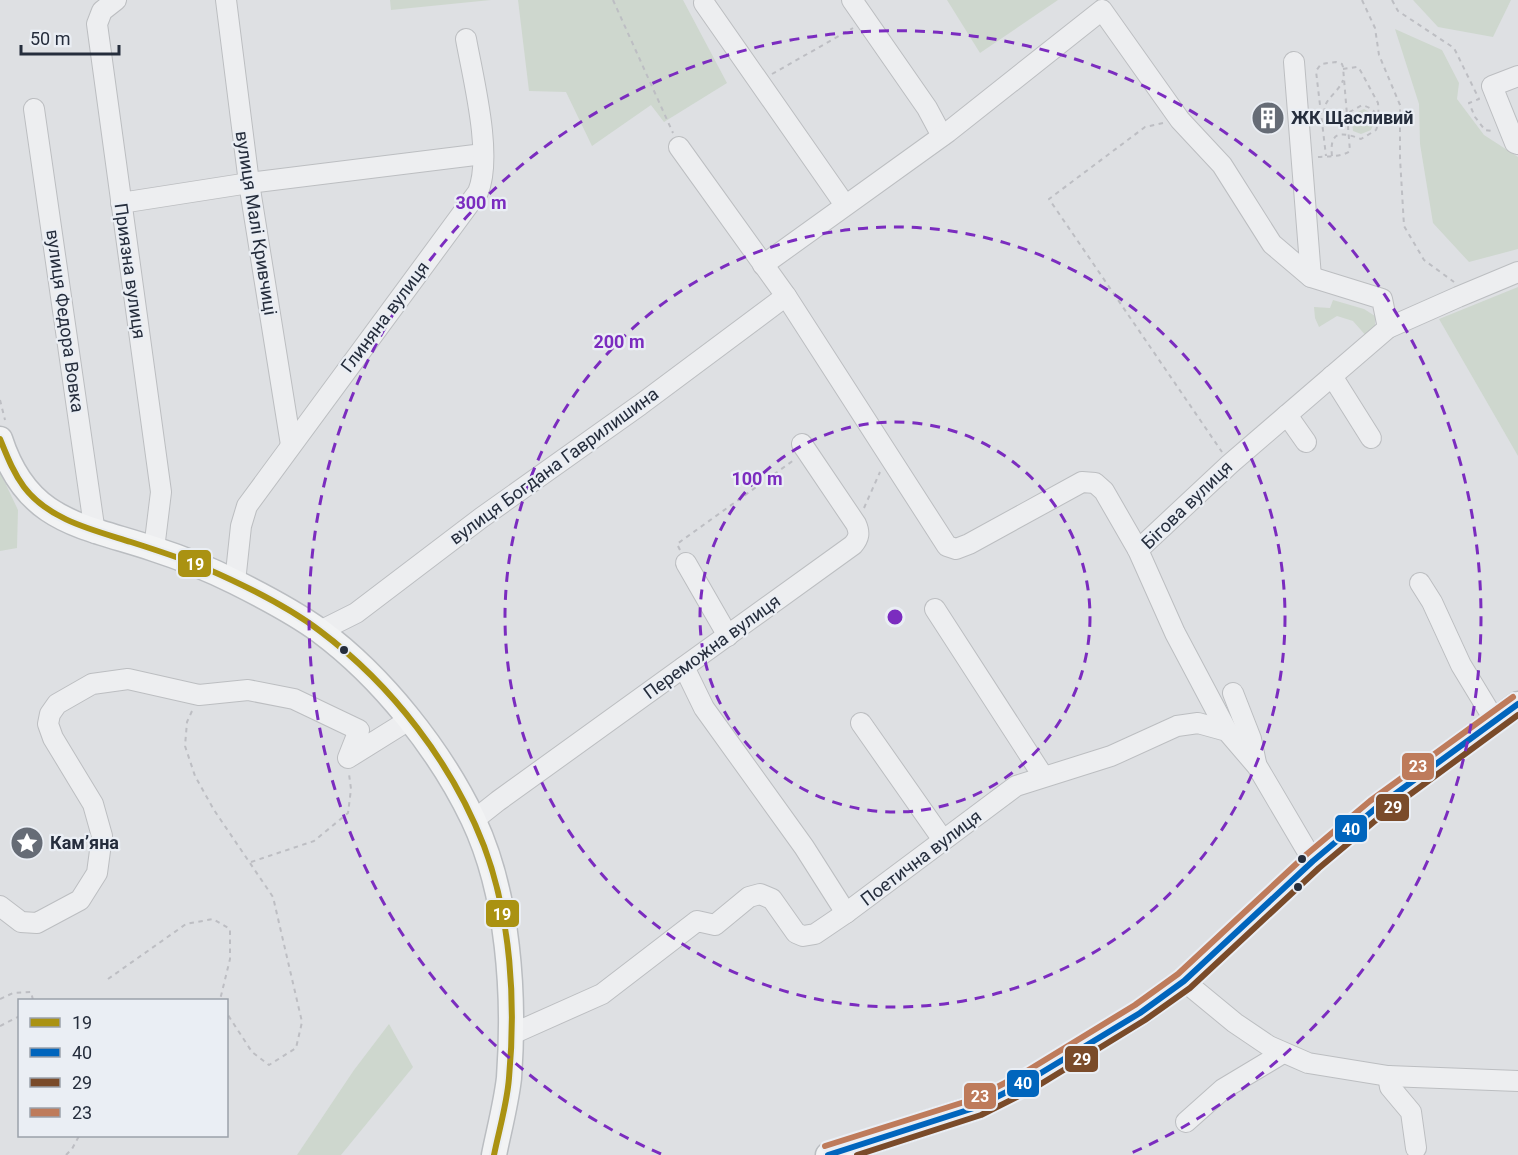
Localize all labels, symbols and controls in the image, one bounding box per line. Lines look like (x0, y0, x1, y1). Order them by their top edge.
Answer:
scale bar (21, 18, 118, 56)
text: 50 m (30, 28, 70, 49)
building icon: ЖК Щасливий (1250, 100, 1286, 136)
place label: ЖК Щасливий (1291, 107, 1413, 128)
street label: вулиця Малі Кривчиці (232, 129, 281, 317)
text: 300 m (455, 192, 507, 213)
street label: Приязна вулиця (111, 202, 150, 340)
street label: вулиця Федора Вовка (42, 228, 89, 414)
street label: Глиняна вулиця (336, 257, 433, 376)
text: 200 m (593, 331, 645, 352)
street label: вулиця Богдана Гаврилишина (445, 383, 662, 548)
street label: Бігова вулиця (1137, 456, 1236, 553)
text: 100 m (731, 468, 783, 489)
line badge: 19 (177, 549, 212, 578)
text: 19 (186, 555, 204, 574)
street label: Переможна вулиця (639, 590, 784, 703)
centre of rings (885, 607, 905, 627)
unlabelled marker (338, 644, 350, 656)
line badge: 23 (1401, 752, 1435, 781)
text: 23 (1409, 757, 1427, 776)
line badge: 29 (1375, 793, 1410, 822)
text: 29 (1384, 798, 1402, 817)
street label: Поетична вулиця (856, 805, 985, 910)
line badge: 40 (1334, 814, 1368, 843)
text: 40 (1342, 820, 1360, 839)
place icon: Кам’яна (9, 825, 45, 861)
place label: Кам’яна (50, 832, 119, 853)
unlabelled marker (1296, 853, 1308, 865)
unlabelled marker (1292, 881, 1304, 893)
line badge: 19 (485, 899, 520, 928)
text: 19 (493, 905, 511, 924)
legend (18, 999, 228, 1137)
text: 19 (72, 1012, 92, 1033)
text: 40 (72, 1042, 92, 1063)
line badge: 29 (1064, 1045, 1099, 1073)
text: 29 (1073, 1050, 1091, 1069)
line badge: 40 (1006, 1069, 1040, 1098)
text: 29 (72, 1072, 92, 1093)
text: 40 (1014, 1074, 1032, 1093)
line badge: 23 (963, 1082, 997, 1110)
text: 23 (971, 1087, 989, 1106)
text: 23 (72, 1102, 92, 1123)

